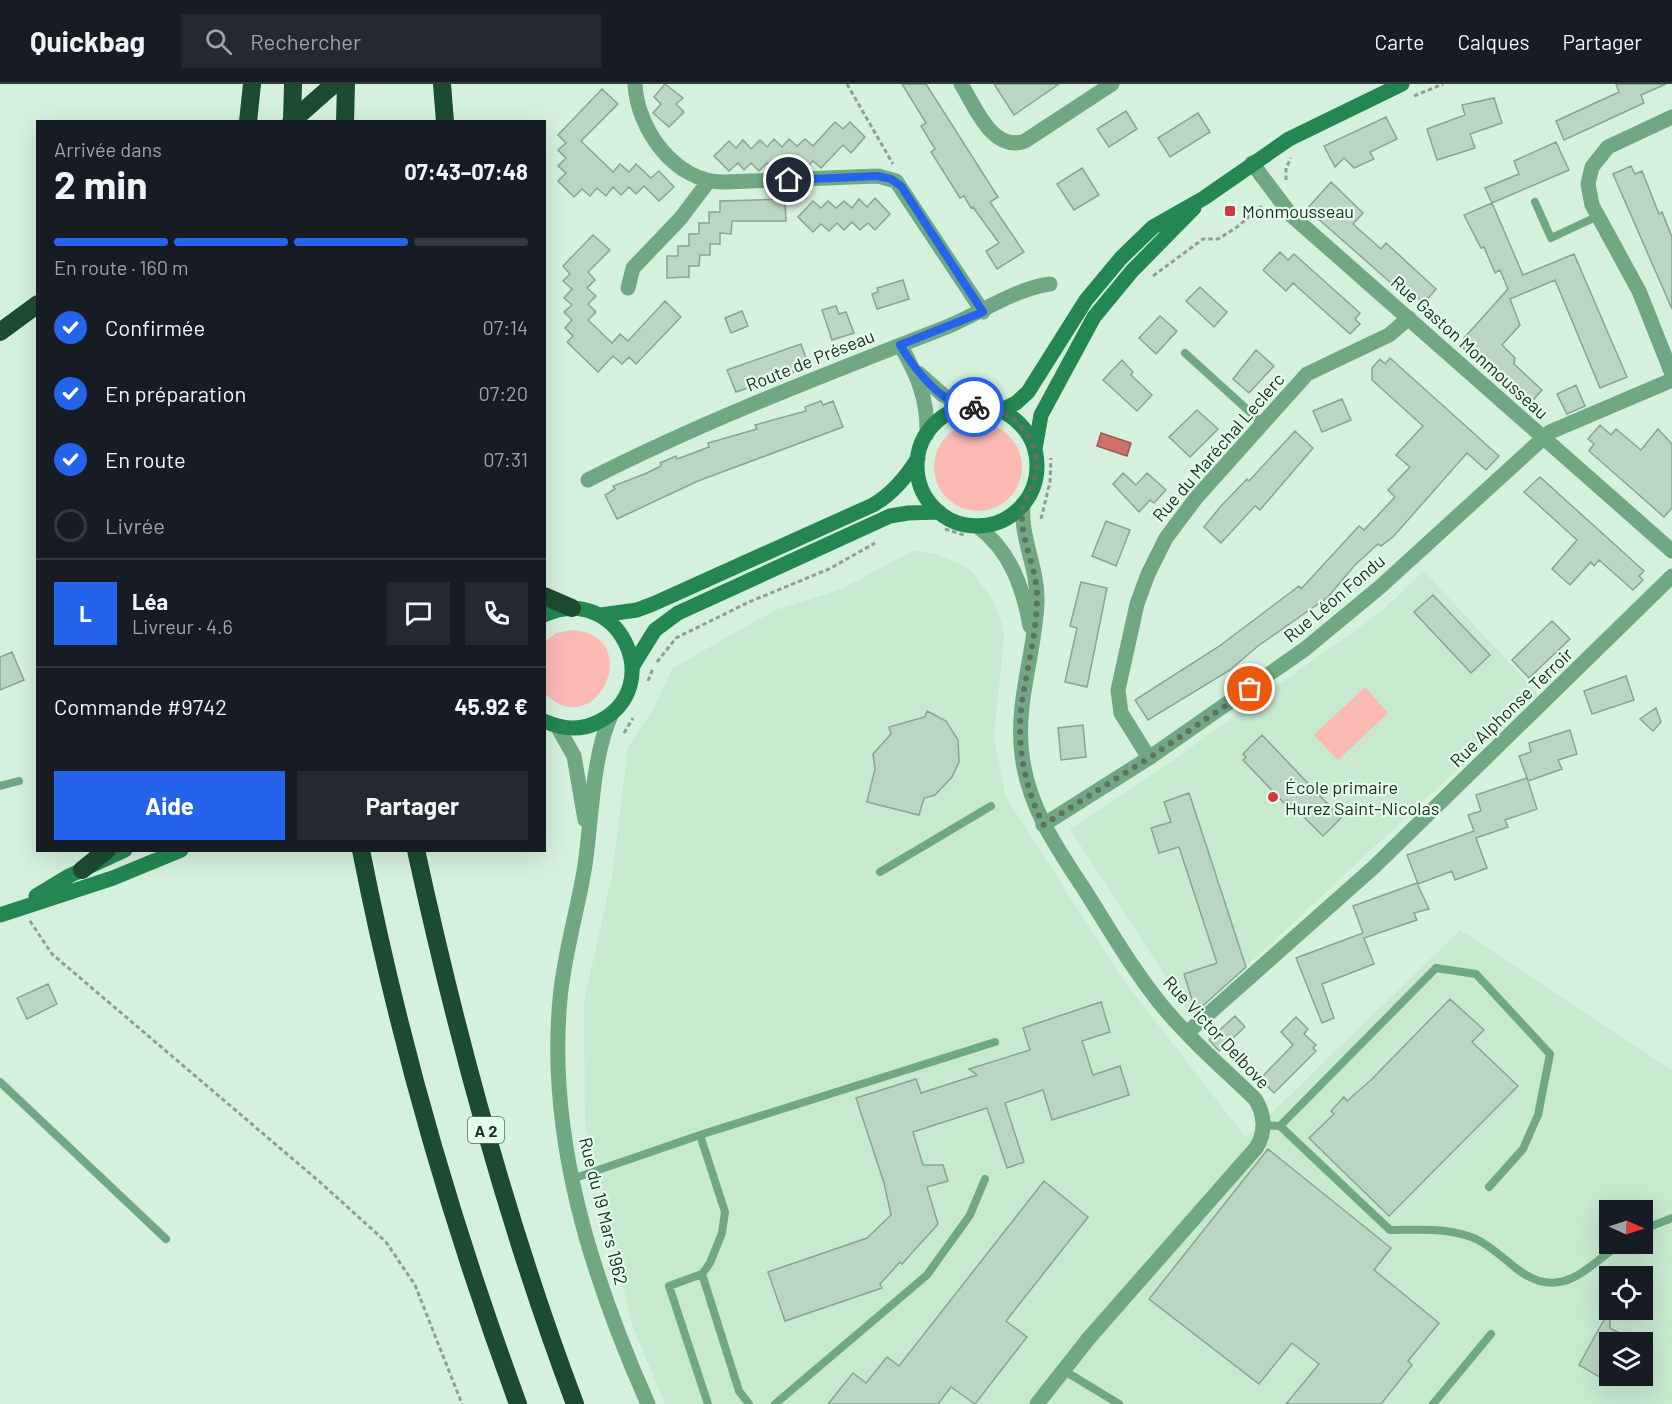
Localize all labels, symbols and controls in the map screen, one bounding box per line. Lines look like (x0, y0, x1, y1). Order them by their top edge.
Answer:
search box (181, 14, 601, 68)
text: Quickbag (30, 24, 145, 58)
icon: search (202, 25, 235, 58)
text: Rechercher (250, 28, 361, 54)
text: Carte (1375, 29, 1424, 54)
text: Calques (1457, 29, 1530, 54)
text: Partager (1563, 29, 1642, 54)
text: Arrivée dans (54, 137, 162, 161)
pin (763, 154, 814, 205)
text: 07:43–07:48 (404, 158, 528, 184)
text: 2 min (54, 160, 147, 207)
icon: home (772, 163, 805, 196)
place label: Monmousseau (1242, 200, 1354, 222)
marker: Monmousseau (1223, 204, 1237, 218)
text: En route · 160 m (54, 255, 189, 279)
street label: Rue Gaston Monmousseau (1387, 271, 1553, 423)
icon: check (54, 311, 87, 344)
text: Confirmée (105, 314, 205, 340)
text: 07:14 (482, 315, 528, 339)
street label: Route de Préseau (743, 324, 877, 396)
street label: Rue du Maréchal Leclerc (1147, 368, 1289, 526)
icon: check (54, 377, 87, 410)
courier (944, 377, 1004, 437)
text: En préparation (105, 380, 246, 406)
text: 07:20 (478, 381, 528, 405)
icon: bike (958, 391, 991, 424)
icon: check (54, 443, 87, 476)
text: En route (105, 446, 186, 472)
text: 07:31 (483, 447, 528, 471)
text: Livrée (105, 512, 165, 538)
street label: Rue Léon Fondu (1279, 549, 1389, 647)
button: chat (387, 582, 450, 645)
button: phone (465, 582, 528, 645)
text: Léa (132, 588, 168, 614)
text: L (79, 600, 92, 626)
text: Livreur · 4.6 (132, 614, 233, 638)
street label: Rue Alphonse Terroir (1445, 642, 1577, 771)
pin (1224, 663, 1275, 714)
icon: bag (1233, 672, 1266, 705)
text: Commande #9742 (54, 693, 227, 719)
text: 45.92 € (455, 693, 528, 719)
button: Aide (54, 771, 285, 840)
button: Partager (297, 771, 528, 840)
place label: École primaire Hurez Saint-Nicolas (1285, 776, 1439, 819)
marker: École primaire Hurez Saint-Nicolas (1266, 790, 1280, 804)
street label: Rue Victor Delbove (1159, 971, 1275, 1093)
road number: A 2 (468, 1117, 504, 1143)
street label: Rue du 19 Mars 1962 (575, 1135, 633, 1287)
north arrow (1599, 1200, 1653, 1254)
map controls (1599, 1200, 1653, 1386)
button: locate (1599, 1266, 1653, 1320)
button: layers (1599, 1332, 1653, 1386)

